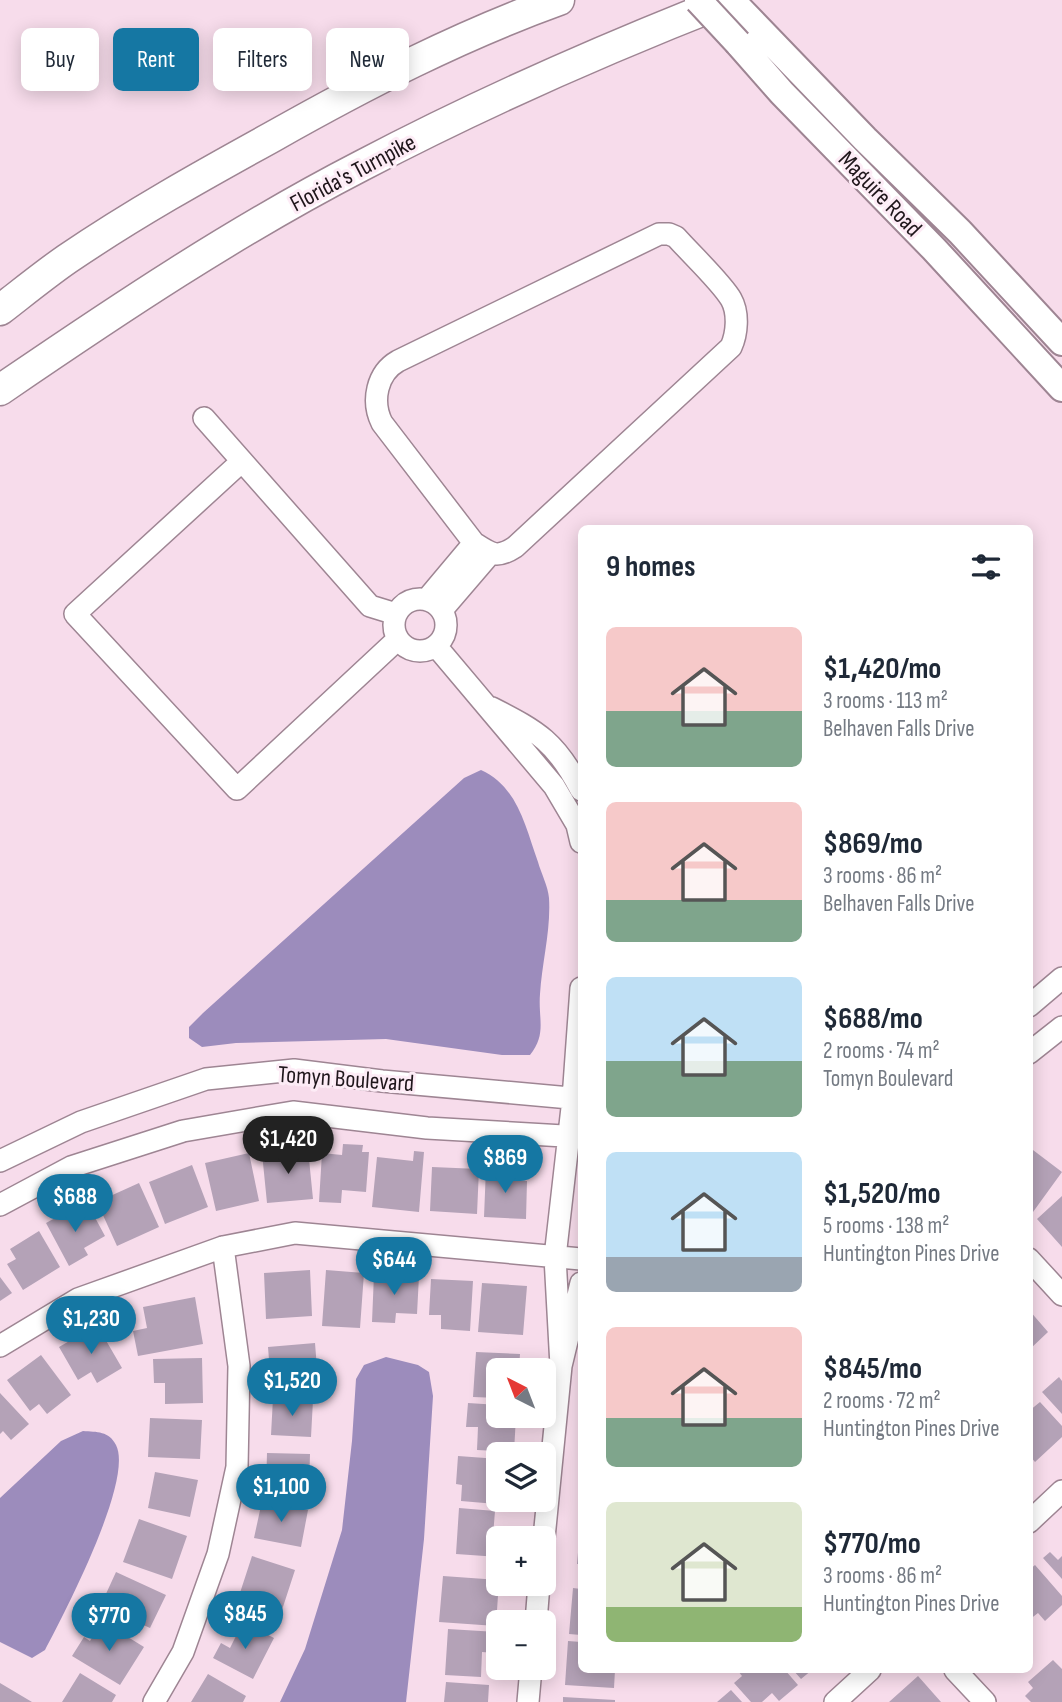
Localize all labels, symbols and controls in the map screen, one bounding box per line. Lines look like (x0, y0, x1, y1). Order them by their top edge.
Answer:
chip: Buy (21, 28, 99, 91)
chip: Rent (113, 28, 199, 91)
chip: Filters (213, 28, 312, 91)
chip: New (326, 28, 409, 91)
street label: Florida's Turnpike (285, 128, 421, 218)
street label: Maguire Road (832, 145, 928, 243)
icon: filters (967, 548, 1005, 586)
text: 9 homes (606, 549, 696, 585)
text: $1,420/mo (823, 651, 941, 687)
icon: home (662, 655, 746, 739)
text: 3 rooms · 113 m² (823, 687, 948, 715)
text: Belhaven Falls Drive (823, 715, 975, 743)
text: $869/mo (823, 826, 923, 862)
icon: home (662, 830, 746, 914)
text: 3 rooms · 86 m² (823, 862, 942, 890)
text: Belhaven Falls Drive (823, 890, 975, 918)
text: $688/mo (823, 1001, 923, 1037)
icon: home (662, 1005, 746, 1089)
text: 2 rooms · 74 m² (823, 1037, 940, 1065)
street label: Tomyn Boulevard (277, 1060, 415, 1098)
text: Tomyn Boulevard (823, 1065, 953, 1093)
pin: $1,420 (231, 1116, 345, 1176)
text: $1,420 (259, 1125, 317, 1153)
pin: $869 (464, 1136, 546, 1195)
text: $869 (483, 1144, 527, 1172)
pin: $688 (34, 1174, 116, 1234)
text: $1,520/mo (823, 1176, 941, 1212)
icon: home (662, 1180, 746, 1264)
text: $688 (53, 1183, 97, 1211)
text: 5 rooms · 138 m² (823, 1212, 949, 1240)
pin: $644 (353, 1238, 435, 1297)
text: Huntington Pines Drive (823, 1240, 1000, 1268)
text: $644 (372, 1246, 416, 1274)
pin: $1,230 (34, 1296, 148, 1356)
text: $1,230 (62, 1305, 120, 1333)
text: $845/mo (823, 1351, 922, 1387)
icon: home (662, 1355, 746, 1439)
pin: $1,520 (235, 1358, 349, 1418)
north arrow (486, 1358, 556, 1428)
map controls (486, 1358, 556, 1680)
text: $1,520 (263, 1367, 321, 1395)
text: 2 rooms · 72 m² (823, 1387, 941, 1415)
text: Huntington Pines Drive (823, 1415, 1000, 1443)
button: layers (486, 1442, 556, 1512)
pin: $1,100 (224, 1464, 338, 1524)
text: $1,100 (252, 1473, 310, 1501)
button: + (486, 1526, 556, 1596)
text: $770/mo (823, 1526, 921, 1562)
icon: home (662, 1530, 746, 1614)
text: 3 rooms · 86 m² (823, 1562, 942, 1590)
text: Huntington Pines Drive (823, 1590, 1000, 1618)
pin: $845 (204, 1592, 286, 1651)
pin: $770 (68, 1594, 150, 1653)
text: $845 (223, 1600, 267, 1628)
text: $770 (88, 1602, 130, 1630)
button: − (486, 1610, 556, 1680)

